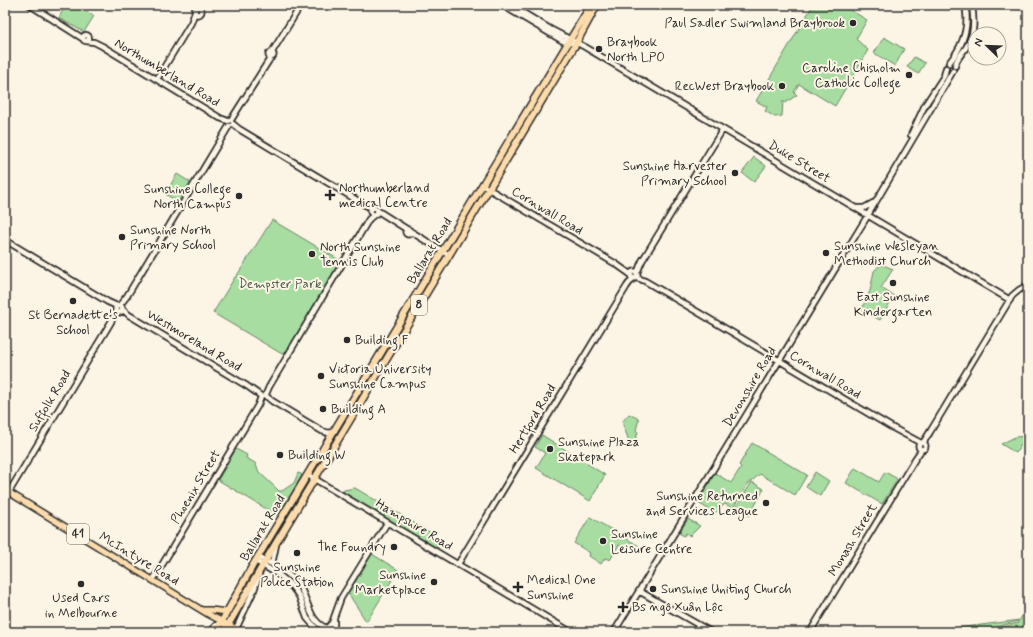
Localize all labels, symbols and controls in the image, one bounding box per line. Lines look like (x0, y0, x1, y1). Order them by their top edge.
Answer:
place label: Paul Sadler Swimland Braybrook (665, 15, 845, 32)
marker: Paul Sadler Swimland Braybrook (848, 18, 858, 28)
north arrow (967, 26, 1007, 66)
place label: Braybook North LPO (607, 34, 665, 66)
street label: Northumberland Road (111, 35, 223, 111)
text: N (971, 36, 987, 49)
marker: Braybook North LPO (594, 44, 604, 54)
place label: Caroline Chisholm Catholic College (802, 60, 901, 94)
marker: Caroline Chisholm Catholic College (904, 70, 914, 80)
place label: RecWest Braybook (675, 78, 775, 95)
marker: RecWest Braybook (777, 81, 787, 91)
street label: Duke Street (765, 137, 833, 187)
place label: Sunshine Harvester Primary School (623, 158, 728, 190)
marker: Sunshine Harvester Primary School (730, 168, 740, 178)
place label: Northumberland medical Centre (339, 180, 429, 212)
place label: Sunshine College North Campus (144, 181, 231, 213)
street label: Cornwall Road (508, 183, 586, 239)
marker: Northumberland medical Centre (324, 189, 336, 201)
marker: Sunshine College North Campus (234, 191, 244, 201)
street label: Ballarat Road (404, 215, 457, 287)
place label: Sunshine North Primary School (130, 222, 216, 254)
marker: Sunshine North Primary School (117, 232, 127, 242)
place label: Sunshine Wesleyan Methodist Church (834, 238, 939, 270)
place label: North Sunshine Tennis Club (320, 239, 401, 271)
marker: Sunshine Wesleyan Methodist Church (821, 248, 831, 258)
marker: North Sunshine Tennis Club (307, 249, 317, 259)
park label: Dempster Park (238, 276, 322, 293)
marker: East Sunshine Kindergarten (888, 278, 898, 288)
place label: East Sunshine Kindergarten (854, 289, 932, 323)
road number: 8 (411, 295, 427, 315)
marker: St Bernadette's School (68, 296, 78, 306)
street label: Westmoreland Road (144, 306, 244, 376)
place label: St Bernadette's School (28, 307, 118, 339)
place label: Building F (355, 332, 409, 351)
marker: Building F (342, 335, 352, 345)
street label: Devonshire Road (719, 344, 781, 430)
street label: Cornwall Road (786, 347, 864, 403)
place label: Victoria University Sunshine Campus (329, 361, 432, 393)
street label: Suffolk Road (25, 367, 77, 436)
marker: Victoria University Sunshine Campus (316, 371, 326, 381)
street label: Hertford Road (506, 381, 562, 458)
place label: Building A (331, 401, 386, 420)
marker: Building A (318, 404, 328, 414)
place label: Sunshine Plaza Skatepark (558, 434, 640, 466)
marker: Sunshine Plaza Skatepark (545, 444, 555, 454)
street label: Phoenix Street (167, 447, 225, 527)
place label: Building W (288, 447, 346, 466)
marker: Building W (275, 450, 285, 460)
place label: Sunshine Returned and Services League (646, 488, 758, 521)
street label: Ballarat Road (237, 492, 290, 564)
street label: Hampshire Road (372, 495, 456, 555)
marker: Sunshine Returned and Services League (761, 498, 771, 508)
street label: Monash Street (825, 500, 882, 579)
road number: 41 (67, 524, 89, 544)
place label: Sunshine Leisure Centre (611, 526, 692, 558)
street label: McIntyre Road (96, 528, 182, 590)
marker: Sunshine Leisure Centre (598, 536, 608, 546)
place label: The Foundry (318, 539, 386, 556)
marker: The Foundry (389, 542, 399, 552)
marker: Sunshine Police Station (292, 548, 302, 558)
place label: Sunshine Police Station (260, 559, 334, 591)
place label: Sunshine Marketplace (355, 567, 426, 599)
place label: Medical One Sunshine (527, 572, 596, 604)
marker: Sunshine Marketplace (429, 577, 439, 587)
marker: Used Cars in Melbourne (76, 579, 86, 589)
marker: Medical One Sunshine (512, 581, 524, 593)
place label: Sunshine Uniting Church (661, 581, 792, 600)
marker: Sunshine Uniting Church (648, 584, 658, 594)
place label: Used Cars in Melbourne (45, 590, 117, 622)
place label: Bs ngô Xuân Lộc (632, 599, 723, 616)
marker: Bs ngô Xuân Lộc (617, 601, 629, 613)

